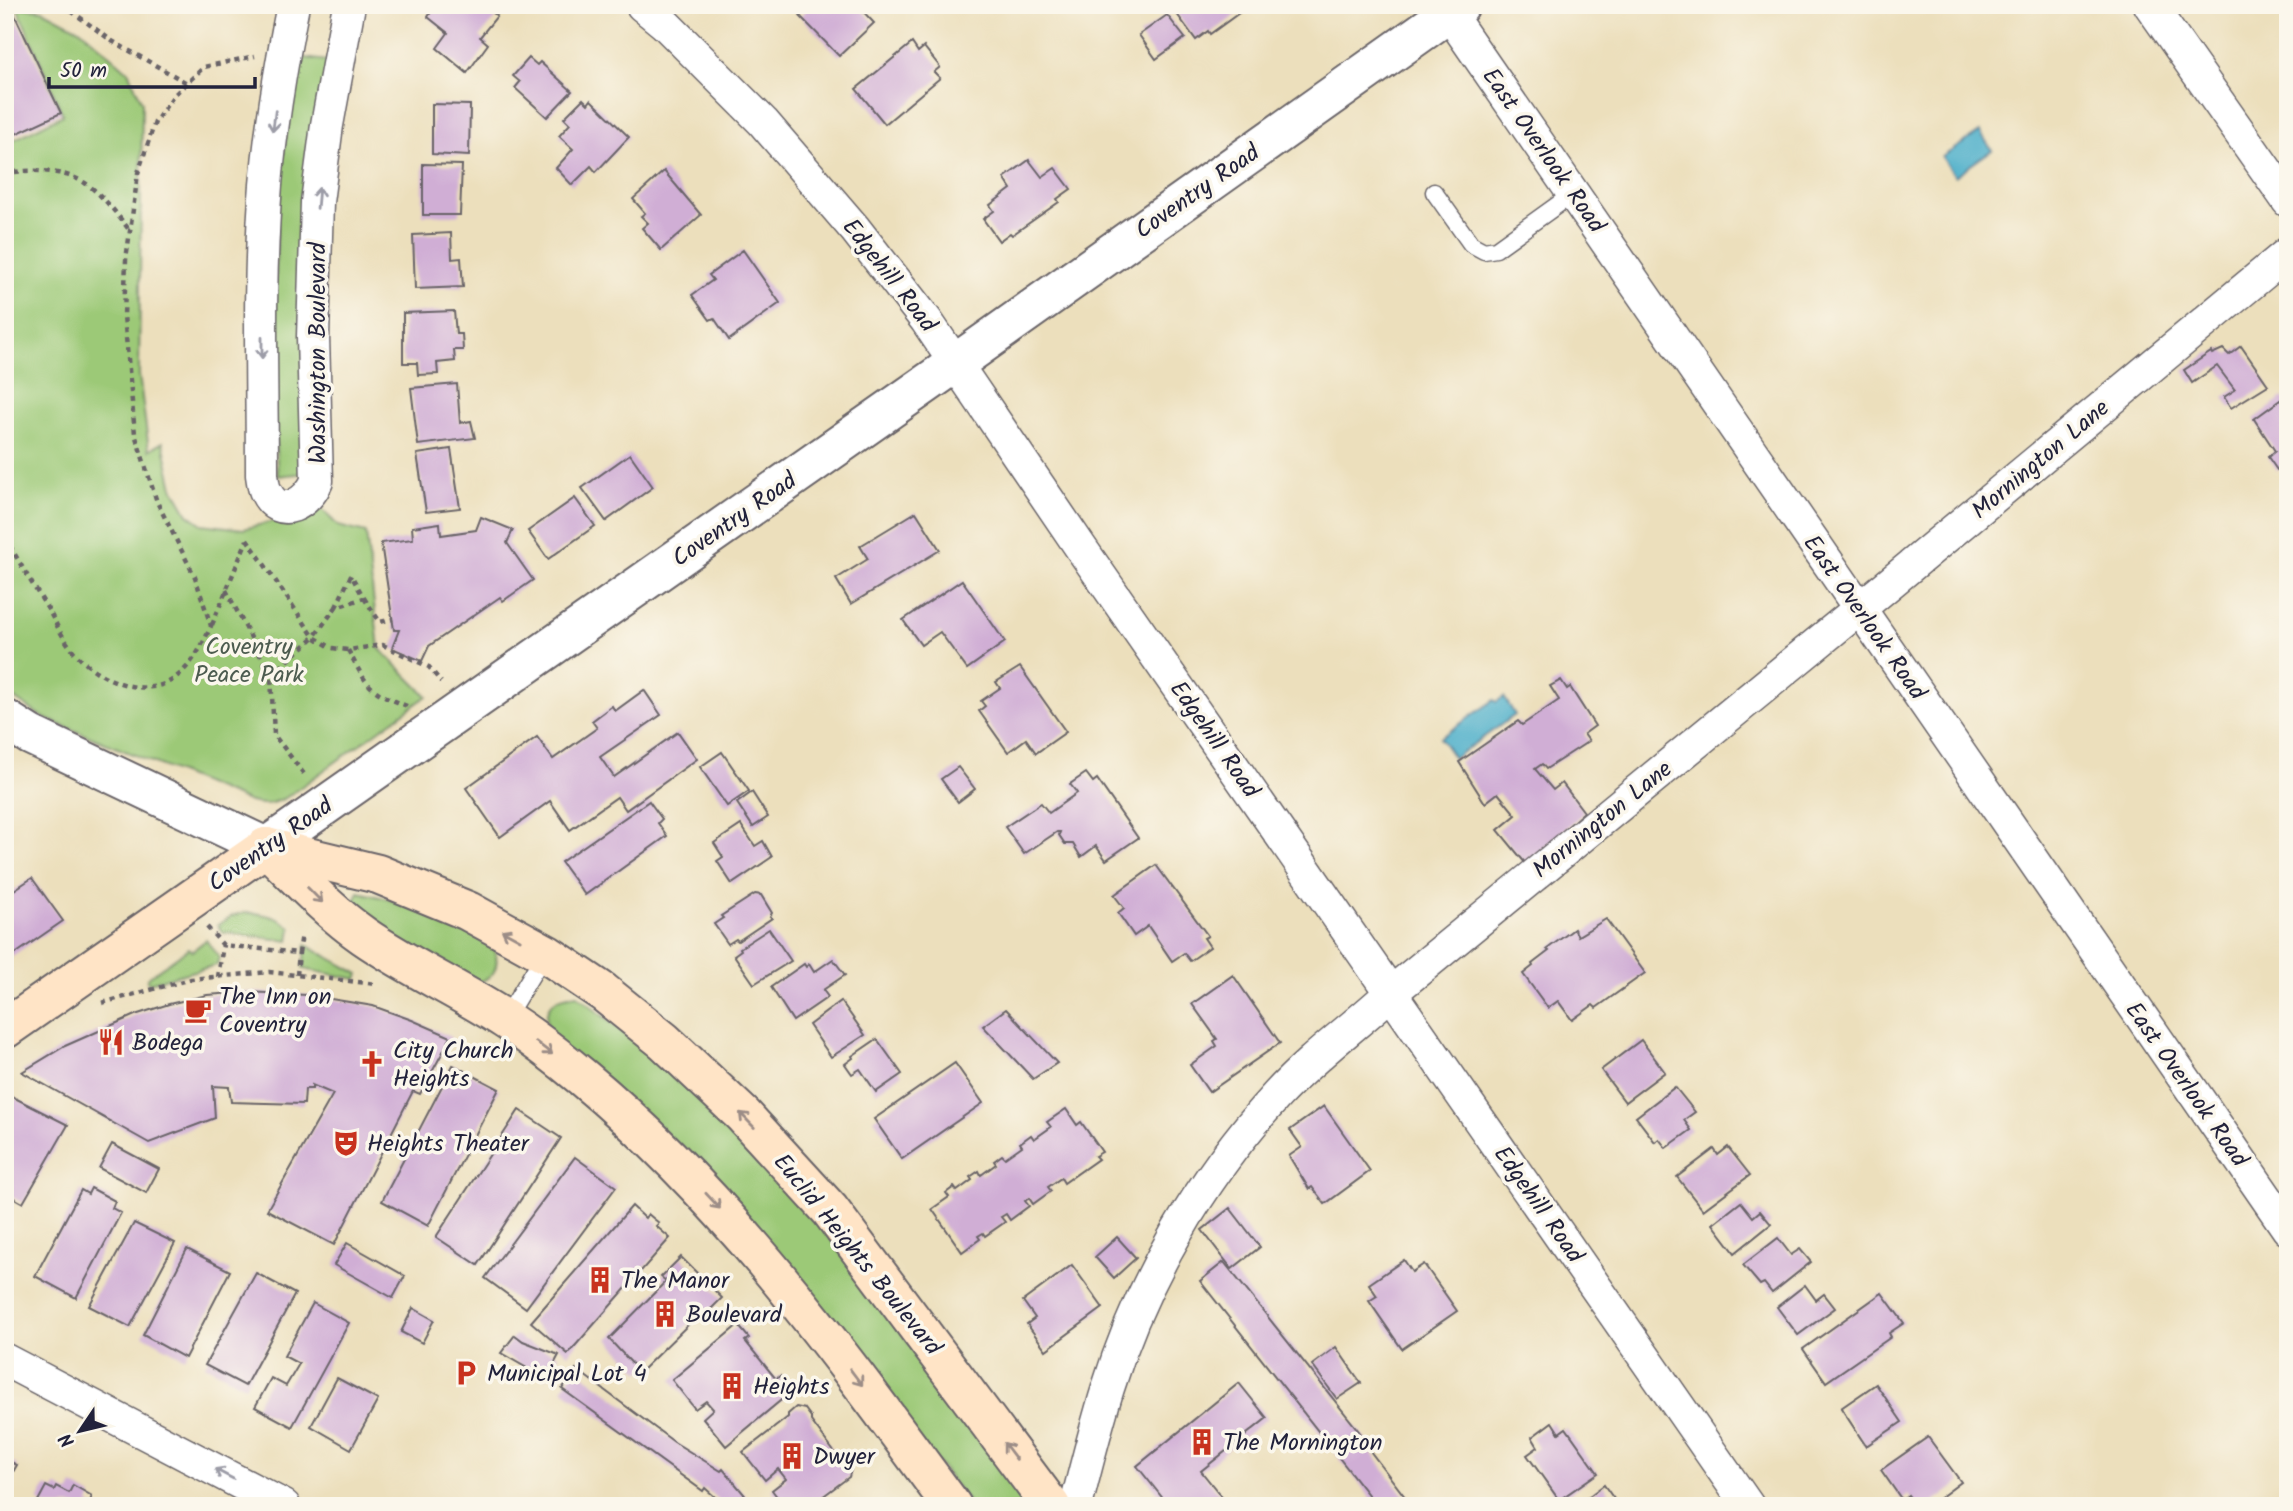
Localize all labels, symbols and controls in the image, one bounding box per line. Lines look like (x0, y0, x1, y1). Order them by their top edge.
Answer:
scale bar (49, 46, 256, 90)
text: 50 m (60, 55, 107, 88)
street label: East Overlook Road (1471, 60, 1615, 243)
one-way arrow (267, 109, 280, 132)
street label: Coventry Road (1127, 134, 1269, 250)
one-way arrow (312, 187, 325, 210)
street label: Edgehill Road (831, 210, 947, 342)
street label: Washington Boulevard (299, 241, 338, 464)
one-way arrow (255, 336, 269, 359)
street label: Mornington Lane (1963, 390, 2119, 530)
street label: Coventry Road (664, 462, 806, 578)
street label: East Overlook Road (1792, 527, 1936, 710)
park label: Coventry Peace Park (194, 628, 305, 695)
street label: Edgehill Road (1159, 673, 1269, 808)
street label: Mornington Lane (1524, 751, 1682, 889)
street label: Coventry Road (200, 787, 342, 903)
one-way arrow (306, 886, 323, 903)
one-way arrow (502, 927, 522, 941)
place label: The Inn on Coventry (219, 978, 331, 1045)
street label: East Overlook Road (2114, 994, 2258, 1177)
cafe icon: The Inn on Coventry (183, 995, 213, 1025)
place label: Bodega (132, 1024, 204, 1063)
restaurant icon: Bodega (96, 1027, 126, 1057)
place label: City Church Heights (393, 1032, 514, 1099)
one-way arrow (534, 1041, 553, 1055)
church icon: City Church Heights (357, 1049, 387, 1079)
one-way arrow (739, 1111, 756, 1128)
place label: Heights Theater (367, 1125, 531, 1164)
theatre icon: Heights Theater (331, 1128, 361, 1158)
street label: Edgehill Road (1483, 1138, 1593, 1273)
street label: Euclid Heights Boulevard (763, 1145, 952, 1366)
one-way arrow (704, 1192, 721, 1209)
place label: The Manor (621, 1262, 731, 1301)
building icon: The Manor (585, 1265, 615, 1295)
place label: Boulevard (686, 1296, 783, 1335)
building icon: Boulevard (650, 1299, 680, 1329)
place label: Municipal Lot 4 (487, 1355, 647, 1394)
parking icon: Municipal Lot 4 (451, 1358, 481, 1388)
one-way arrow (849, 1367, 863, 1386)
place label: Heights (753, 1368, 829, 1407)
building icon: Heights (717, 1371, 747, 1401)
north arrow (46, 1396, 116, 1466)
place label: The Mornington (1223, 1424, 1383, 1463)
text: N (52, 1426, 83, 1453)
building icon: The Mornington (1187, 1427, 1217, 1457)
place label: Dwyer (813, 1438, 877, 1477)
building icon: Dwyer (777, 1441, 807, 1471)
one-way arrow (1003, 1442, 1018, 1461)
one-way arrow (214, 1467, 235, 1480)

